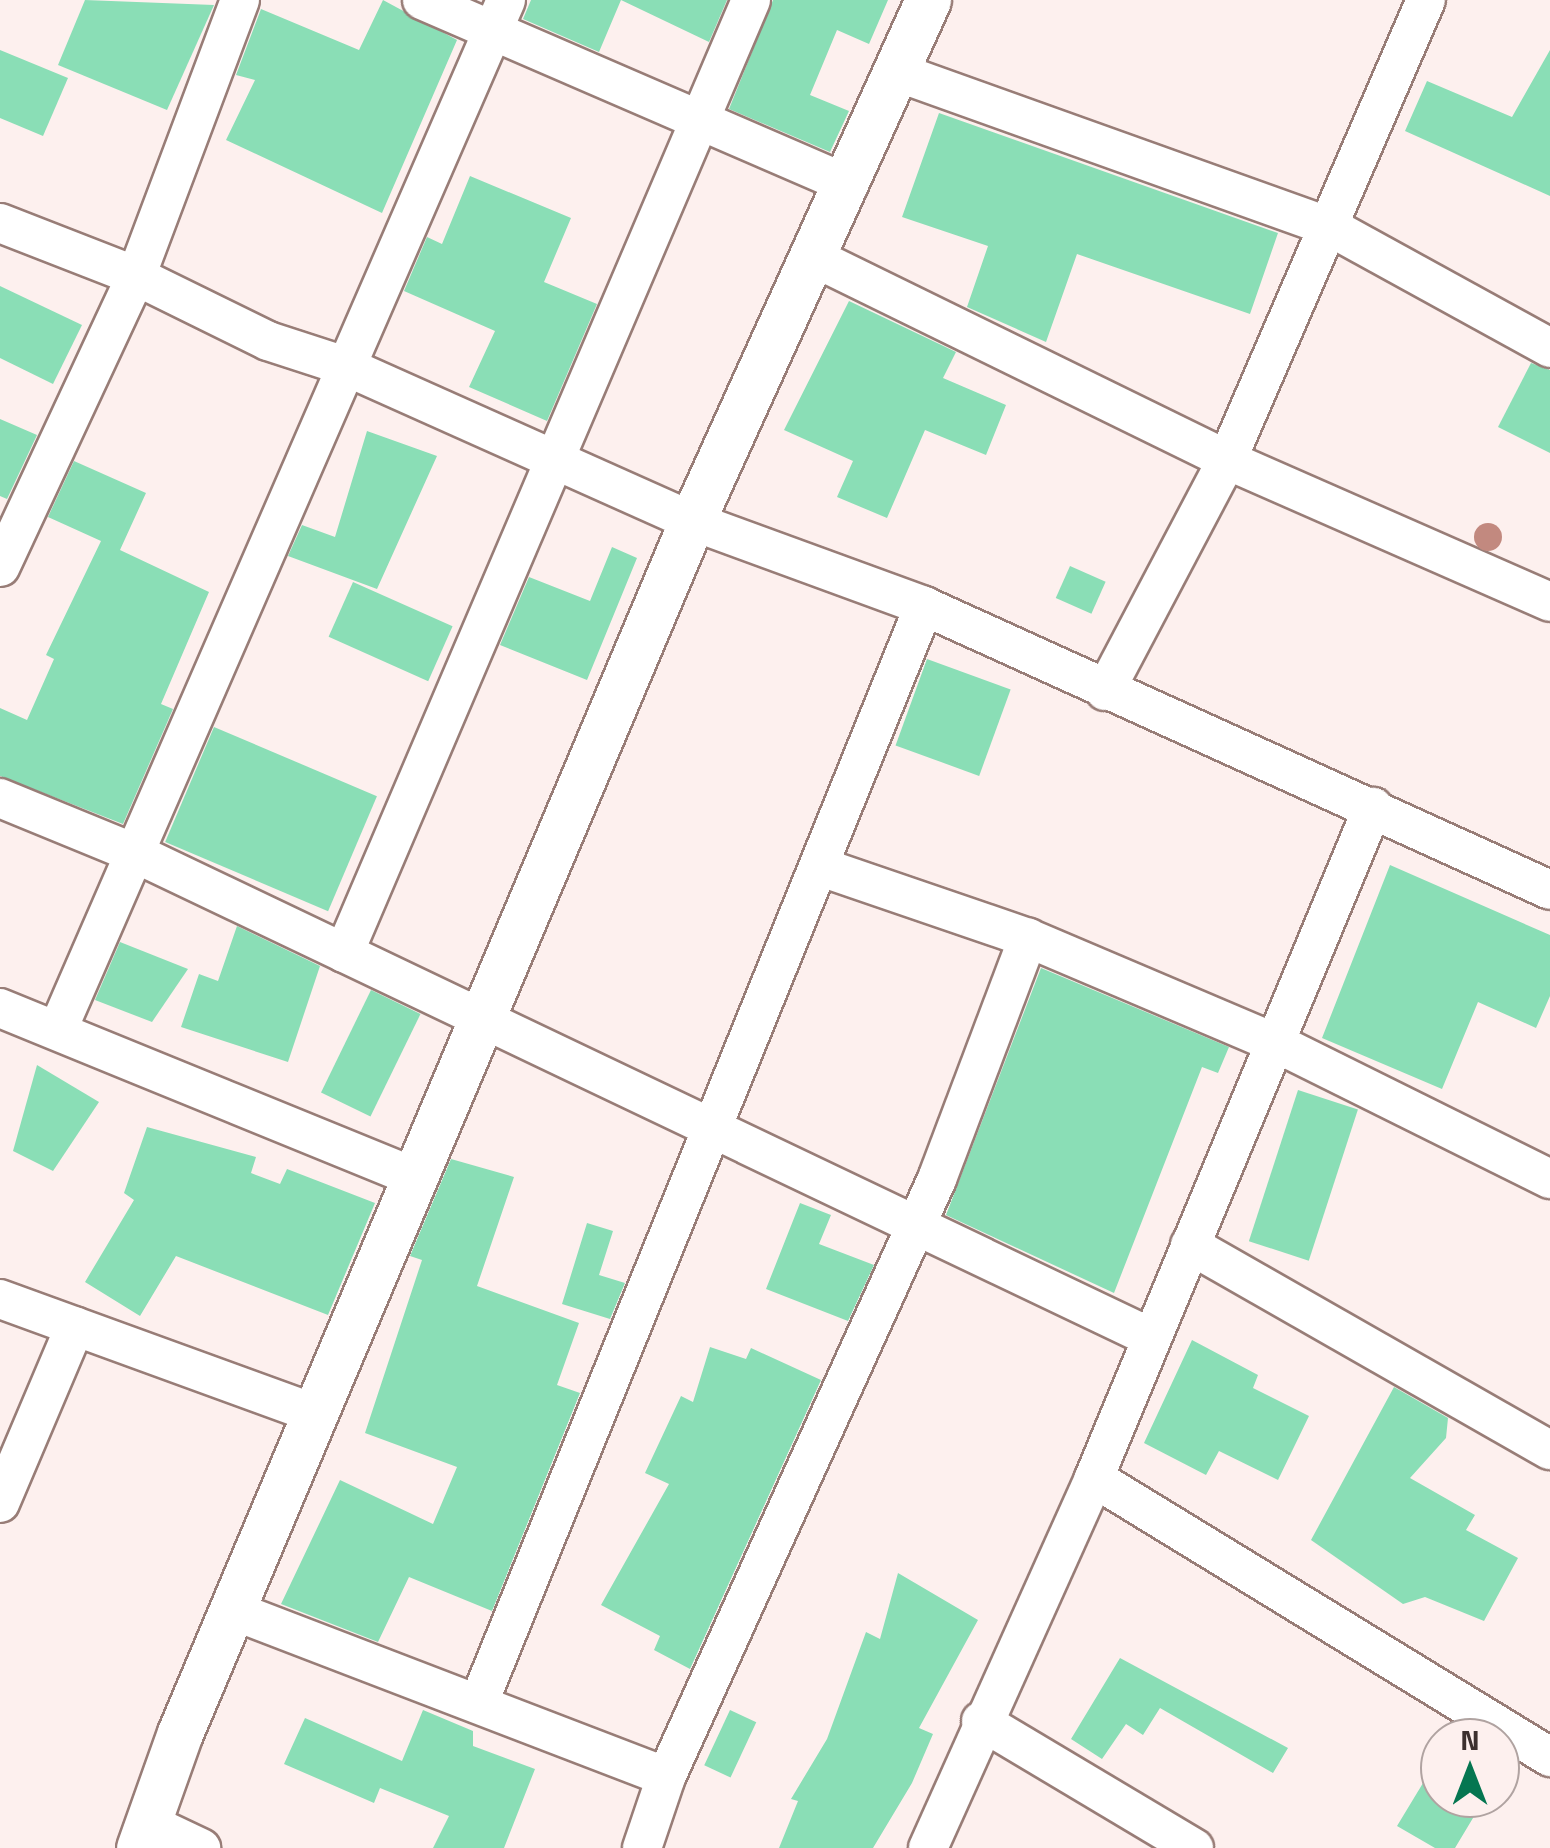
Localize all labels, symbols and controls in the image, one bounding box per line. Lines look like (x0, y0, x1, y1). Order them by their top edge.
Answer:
north arrow (1420, 1718, 1520, 1818)
text: N (1460, 1718, 1480, 1761)

